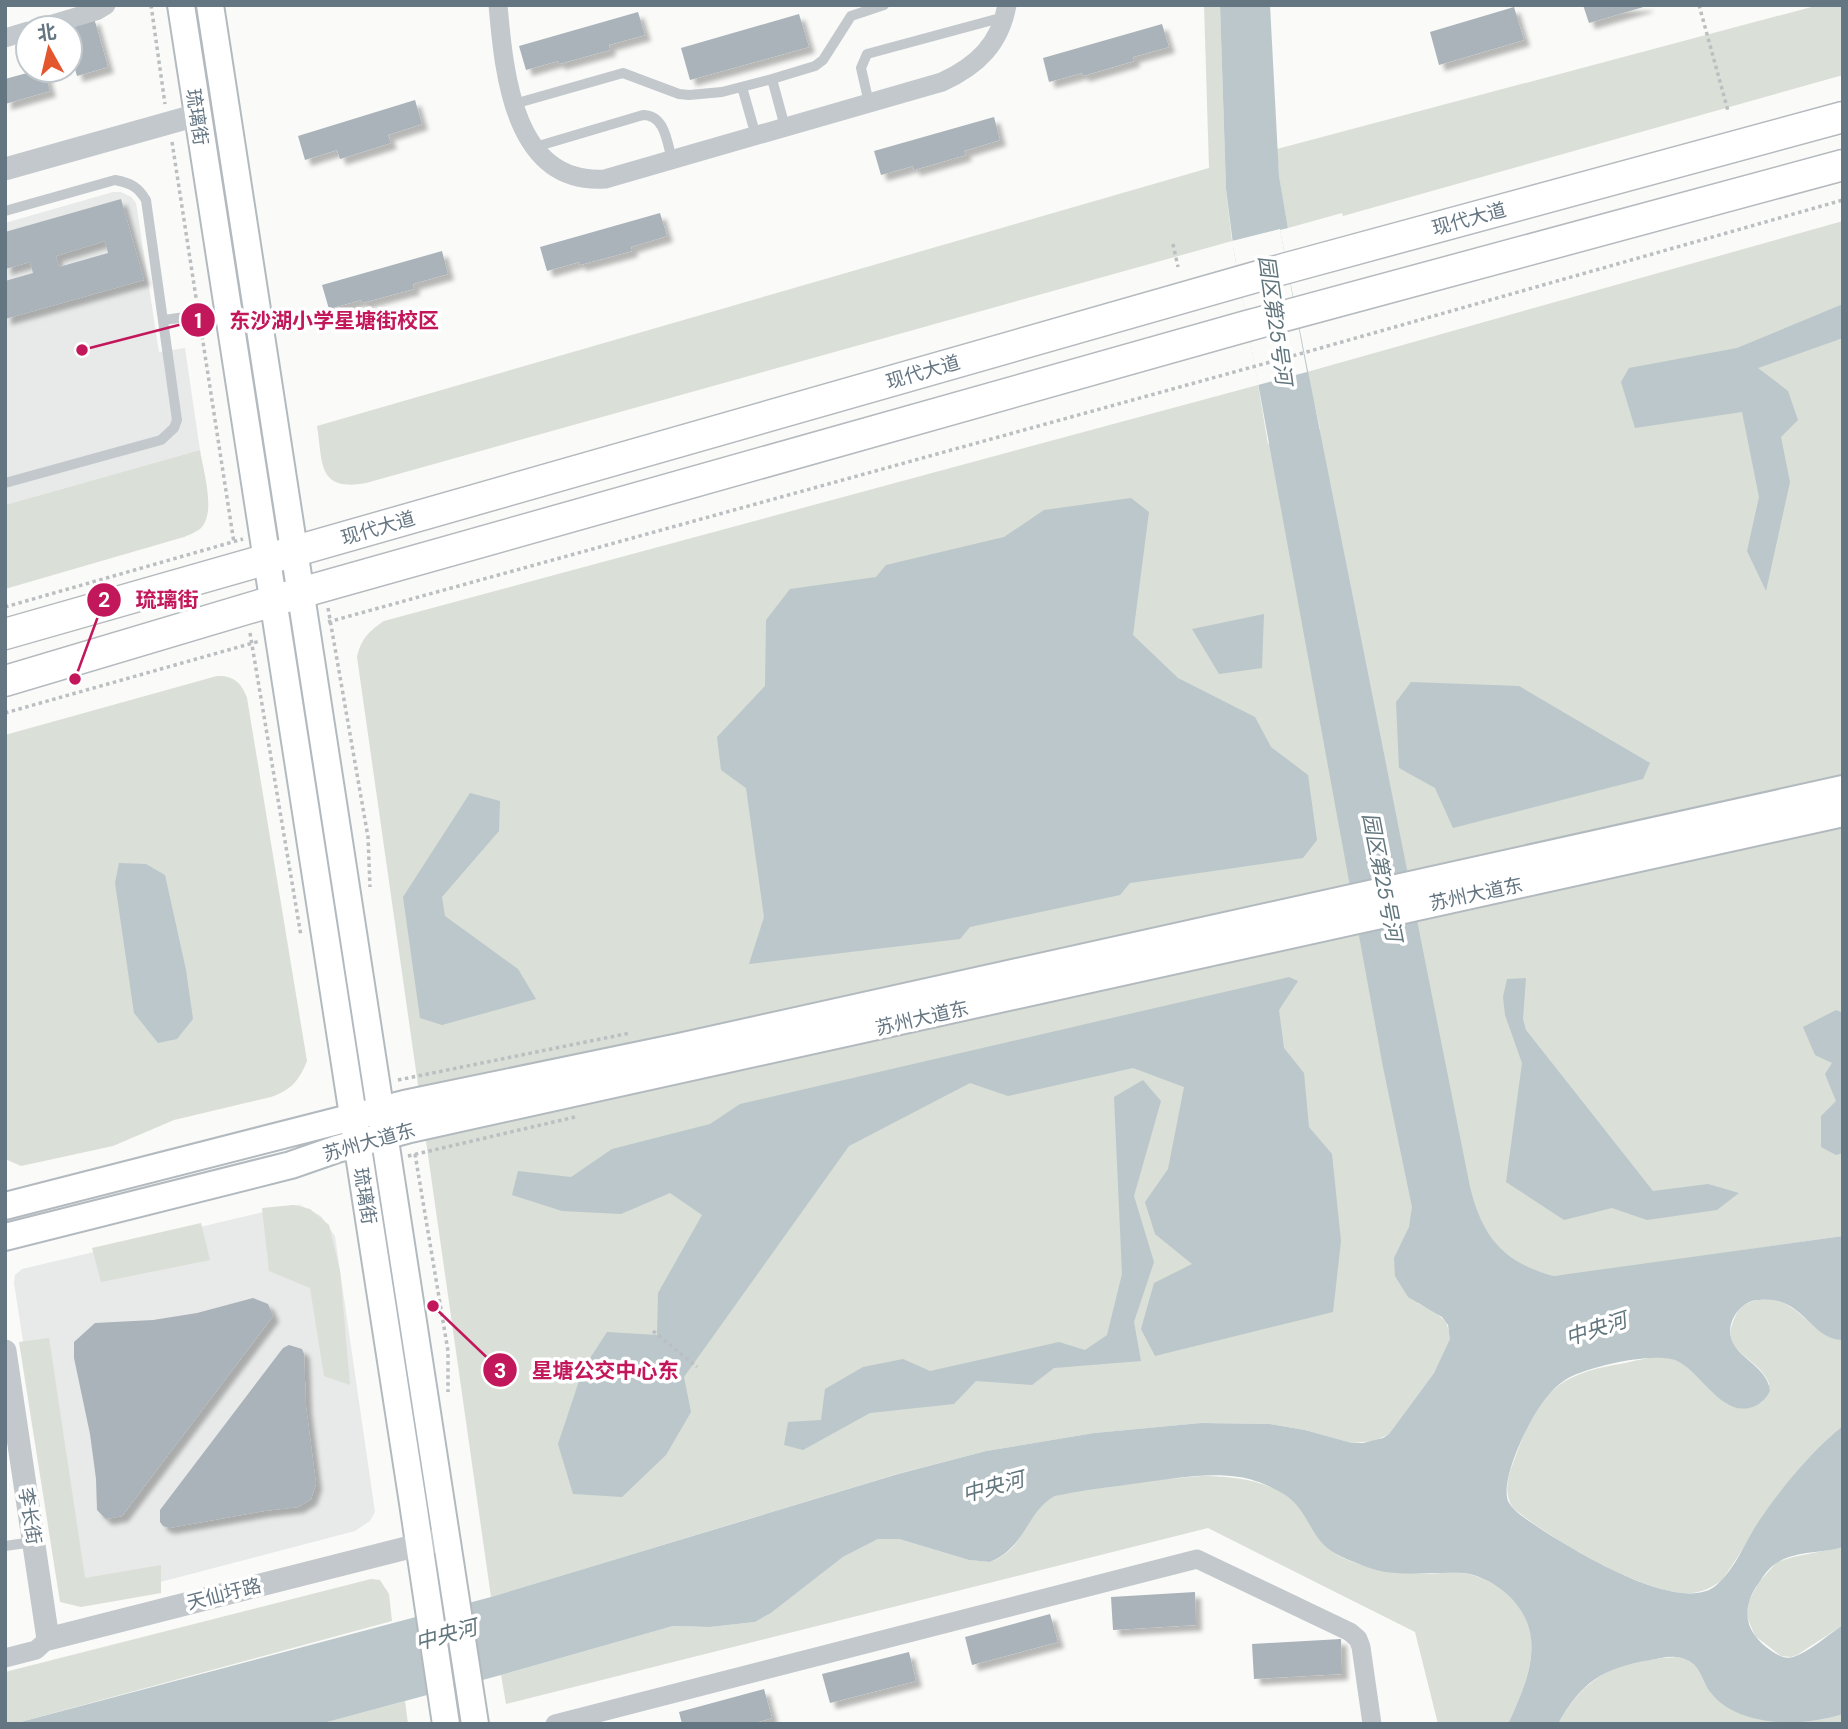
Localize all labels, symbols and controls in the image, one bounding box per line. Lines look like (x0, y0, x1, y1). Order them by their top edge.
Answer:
north arrow (14, 14, 84, 84)
text: 北 (36, 19, 58, 46)
street label: 琉璃街 (181, 87, 213, 147)
street label: 现代大道 (1429, 197, 1509, 241)
water label: 园区第25号河 (1252, 254, 1298, 390)
callout: 东沙湖小学星塘街校区 (180, 299, 453, 341)
text: 1 (194, 307, 202, 335)
text: 东沙湖小学星塘街校区 (229, 307, 439, 335)
street label: 现代大道 (883, 350, 963, 394)
street label: 现代大道 (338, 506, 418, 550)
callout: 琉璃街 (87, 579, 213, 621)
text: 2 (98, 586, 110, 614)
text: 琉璃街 (136, 586, 199, 614)
water label: 园区第25号河 (1356, 811, 1409, 947)
street label: 苏州大道东 (1427, 872, 1525, 916)
street label: 苏州大道东 (873, 995, 971, 1041)
street label: 苏州大道东 (320, 1117, 418, 1167)
street label: 琉璃街 (348, 1166, 382, 1226)
water label: 中央河 (1562, 1305, 1634, 1352)
callout: 星塘公交中心东 (483, 1349, 693, 1391)
text: 3 (494, 1357, 506, 1385)
text: 星塘公交中心东 (532, 1357, 679, 1385)
water label: 中央河 (959, 1464, 1031, 1509)
street label: 李长街 (13, 1486, 47, 1546)
street label: 天仙圩路 (184, 1573, 264, 1615)
water label: 中央河 (412, 1612, 484, 1657)

